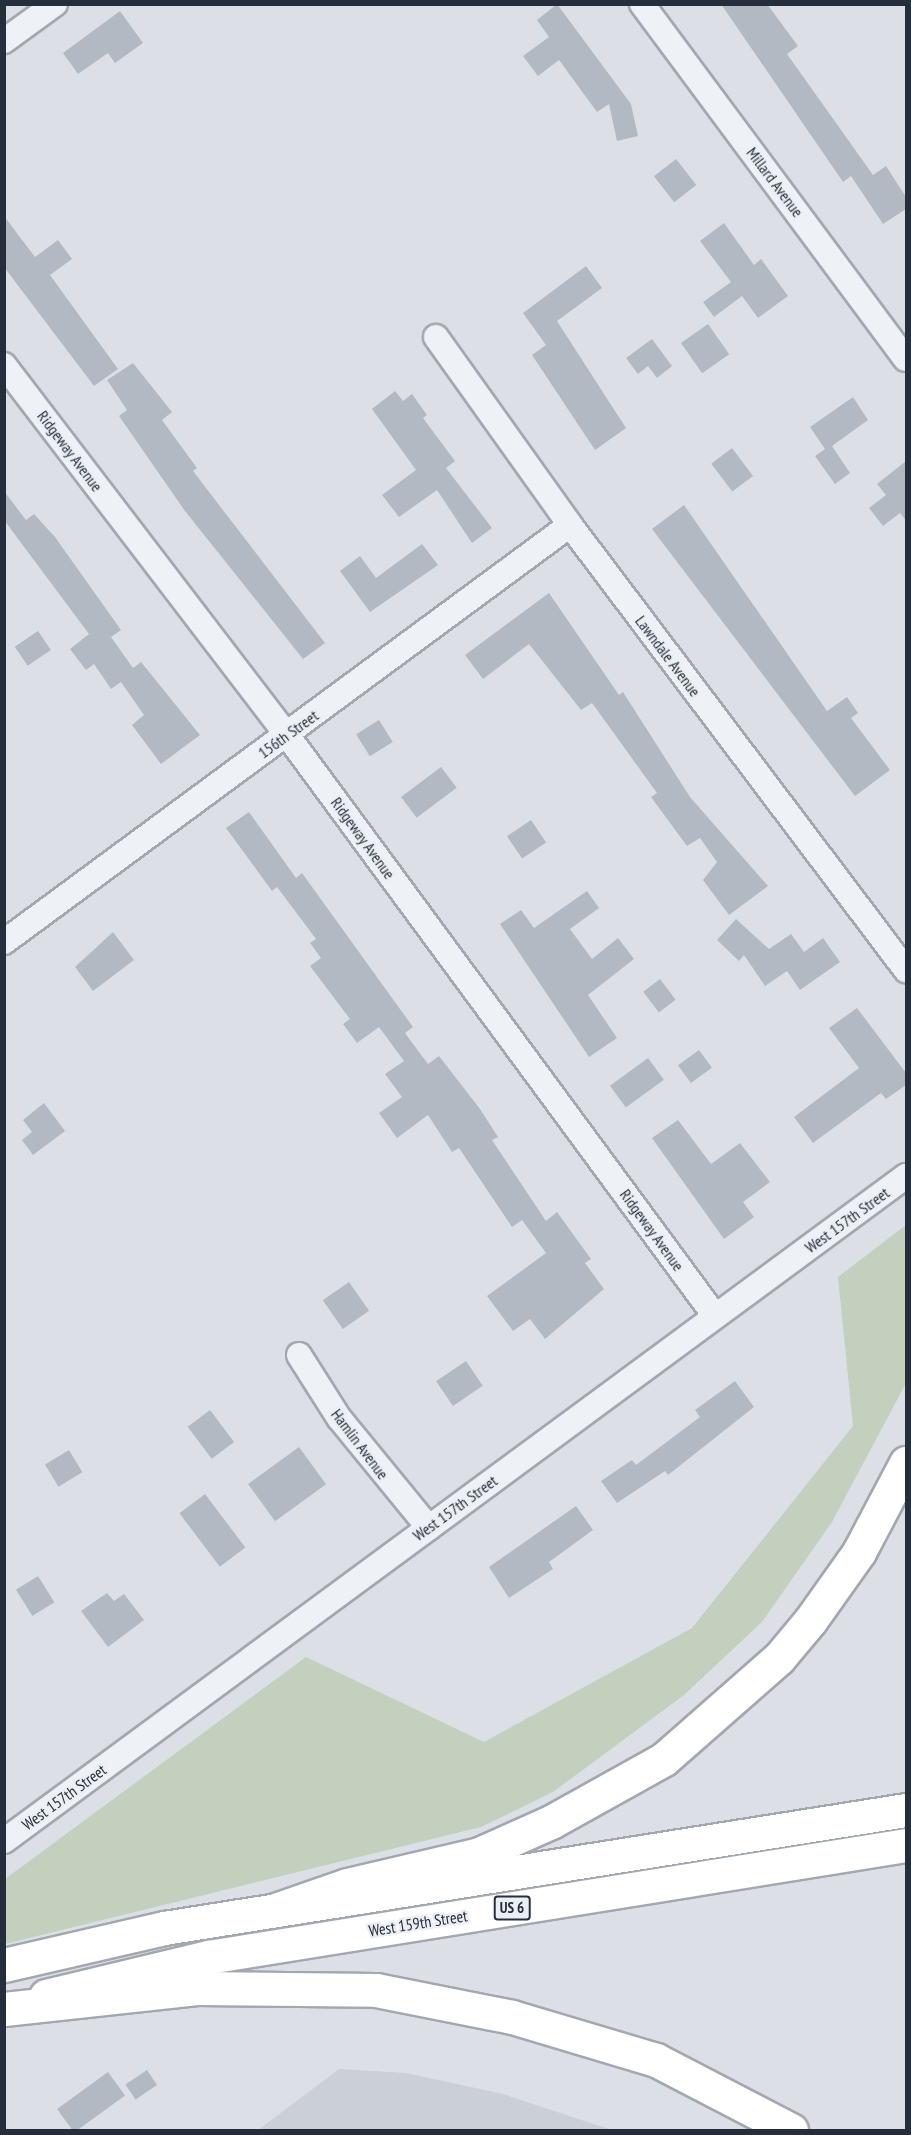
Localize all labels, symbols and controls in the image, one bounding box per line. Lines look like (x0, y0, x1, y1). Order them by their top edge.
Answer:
street label: Millard Avenue (742, 143, 808, 221)
street label: Ridgeway Avenue (33, 406, 107, 496)
street label: Lawndale Avenue (631, 612, 705, 700)
street label: 156th Street (254, 706, 322, 762)
street label: Ridgeway Avenue (327, 793, 399, 883)
street label: West 157th Street (801, 1183, 893, 1257)
street label: Ridgeway Avenue (616, 1185, 688, 1275)
street label: Hamlin Avenue (327, 1405, 393, 1483)
street label: West 157th Street (409, 1471, 501, 1545)
street label: West 157th Street (18, 1760, 110, 1834)
road number: US 6 (492, 1896, 532, 1920)
street label: West 159th Street (367, 1906, 469, 1940)

